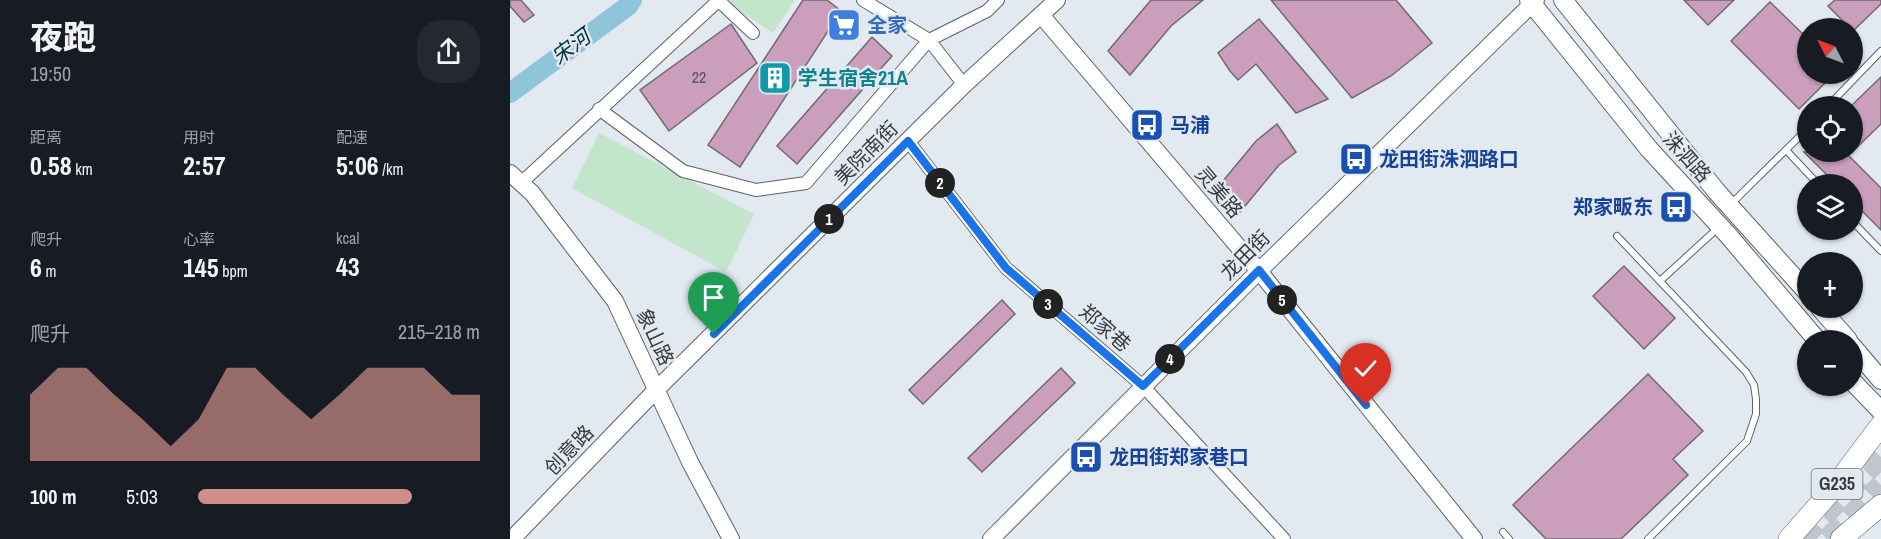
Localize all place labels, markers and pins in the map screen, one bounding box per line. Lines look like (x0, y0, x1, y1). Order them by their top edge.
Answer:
supermarket icon: 全家 (826, 7, 862, 43)
place label: 全家 (867, 11, 907, 38)
building icon: 学生宿舍21A (757, 60, 793, 96)
place label: 学生宿舍21A (798, 64, 908, 91)
bus stop icon: 马浦 (1129, 107, 1165, 143)
place label: 马浦 (1170, 111, 1210, 138)
bus stop icon: 龙田街洙泗路口 (1338, 141, 1374, 177)
place label: 龙田街洙泗路口 (1379, 145, 1519, 172)
pin: 2 (925, 168, 955, 198)
bus stop icon: 郑家畈东 (1658, 189, 1694, 225)
place label: 郑家畈东 (1573, 193, 1653, 220)
pin: 1 (814, 204, 844, 234)
pin (688, 272, 739, 334)
pin: 5 (1267, 285, 1297, 315)
pin: 3 (1033, 289, 1063, 319)
pin (1340, 343, 1391, 405)
pin: 4 (1155, 344, 1185, 374)
bus stop icon: 龙田街郑家巷口 (1068, 439, 1104, 475)
place label: 龙田街郑家巷口 (1109, 443, 1249, 470)

